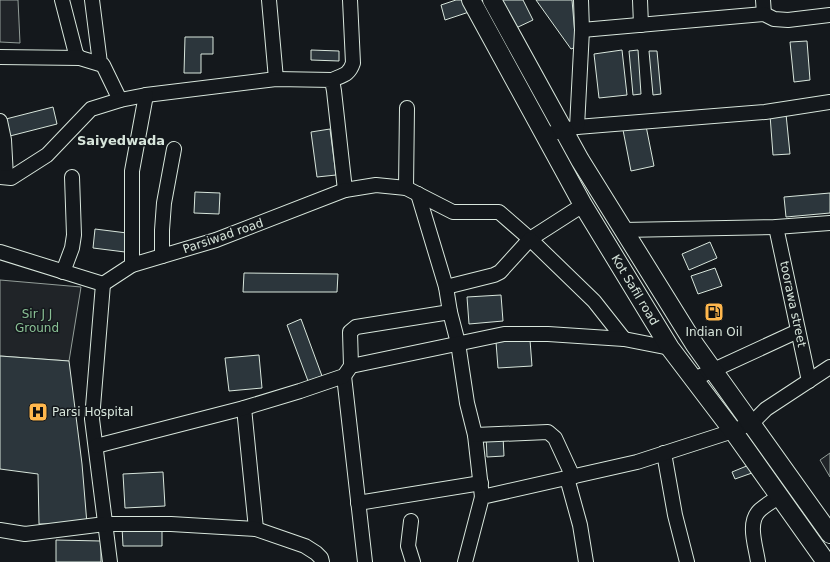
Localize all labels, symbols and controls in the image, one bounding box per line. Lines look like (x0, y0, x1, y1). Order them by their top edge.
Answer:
district label: Saiyedwada (77, 133, 165, 148)
street label: Parsiwad road (181, 216, 265, 256)
street label: Kot Safil road (608, 252, 662, 328)
street label: toorawa street (777, 260, 809, 349)
fuel station icon: Indian Oil (703, 301, 725, 323)
park label: Sir J J Ground (15, 307, 59, 335)
place label: Indian Oil (686, 325, 742, 339)
hospital icon: Parsi Hospital (27, 401, 49, 423)
place label: Parsi Hospital (52, 405, 133, 419)

